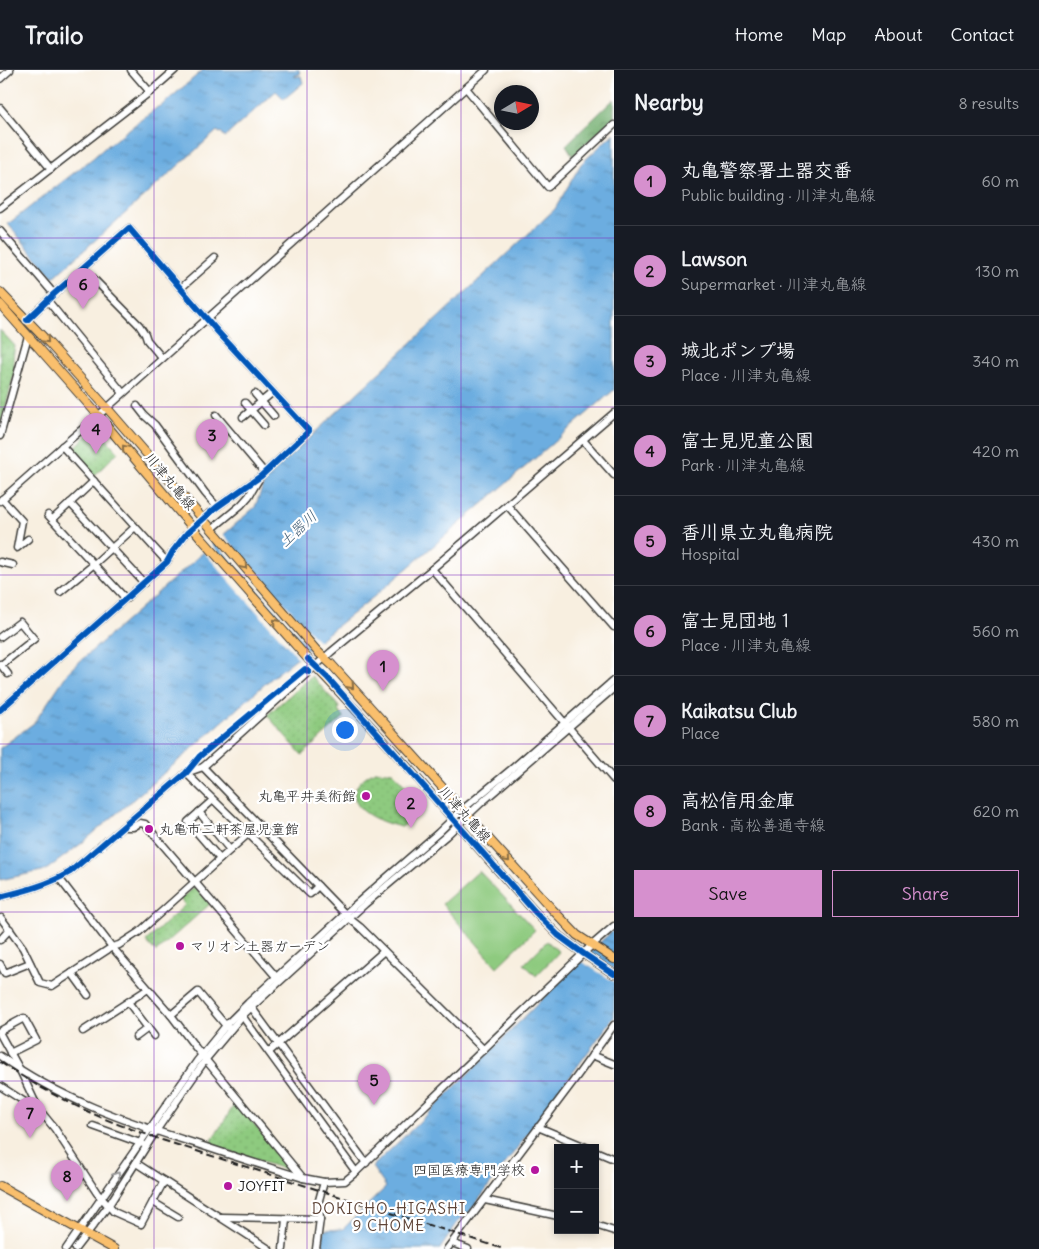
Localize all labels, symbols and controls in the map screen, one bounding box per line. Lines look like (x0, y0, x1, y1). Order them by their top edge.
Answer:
text: Trailo (25, 20, 83, 50)
text: Home (735, 23, 783, 46)
text: Map (811, 23, 846, 46)
text: About (874, 23, 922, 46)
text: Contact (950, 23, 1014, 46)
north arrow (494, 85, 539, 130)
text: Nearby (634, 89, 704, 116)
text: 8 results (958, 93, 1019, 113)
text: 丸亀警察署土器交番 (681, 158, 852, 182)
text: 1 (647, 171, 653, 191)
text: 60 m (981, 171, 1019, 191)
text: Public building · 川津丸亀線 (681, 185, 876, 205)
text: Lawson (681, 247, 747, 271)
text: 2 (646, 261, 654, 281)
text: 130 m (975, 261, 1019, 281)
pin: 6 (67, 268, 99, 309)
text: Supermarket · 川津丸亀線 (681, 274, 866, 294)
one-way arrow (40, 335, 49, 344)
text: 城北ポンプ場 (681, 338, 795, 362)
text: 3 (645, 351, 655, 371)
text: 340 m (972, 351, 1019, 371)
text: Place · 川津丸亀線 (681, 365, 811, 385)
pin: 4 (80, 413, 112, 454)
pin: 3 (196, 419, 228, 460)
text: 富士見児童公園 (681, 428, 814, 452)
text: 4 (645, 441, 655, 461)
text: 420 m (973, 441, 1019, 461)
one-way arrow (123, 445, 131, 454)
street label: 川津丸亀線 (141, 448, 199, 514)
text: Park · 川津丸亀線 (681, 455, 805, 475)
water label: 土器川 (275, 506, 321, 551)
text: 香川県立丸亀病院 (681, 520, 833, 544)
text: 5 (645, 531, 655, 551)
text: 430 m (972, 531, 1019, 551)
text: Hospital (681, 544, 740, 564)
one-way arrow (238, 560, 247, 569)
text: 富士見団地１ (681, 608, 795, 632)
one-way arrow (273, 619, 282, 628)
text: 6 (645, 621, 655, 641)
text: 560 m (972, 621, 1019, 641)
text: Place · 川津丸亀線 (681, 635, 811, 655)
pin: 1 (367, 650, 399, 691)
one-way arrow (345, 681, 354, 690)
text: Kaikatsu Club (681, 699, 797, 723)
text: 7 (646, 711, 654, 731)
text: 580 m (972, 711, 1019, 731)
your location (332, 717, 358, 743)
text: Place (681, 723, 720, 743)
street label: 川津丸亀線 (435, 782, 495, 846)
place label: 丸亀平井美術館 (258, 787, 356, 805)
pin: 2 (395, 787, 427, 828)
text: 高松信用金庫 (681, 788, 795, 812)
marker: 丸亀平井美術館 (360, 790, 372, 802)
text: 8 (645, 801, 655, 821)
text: 620 m (973, 801, 1019, 821)
text: Bank · 高松善通寺線 (681, 815, 825, 835)
place label: 丸亀市二軒茶屋児童館 (159, 820, 299, 838)
marker: 丸亀市二軒茶屋児童館 (143, 823, 155, 835)
one-way arrow (501, 854, 510, 863)
button: Save (634, 870, 822, 917)
button: Share (832, 870, 1019, 917)
place label: マリオン土器ガーデン (190, 937, 330, 955)
marker: マリオン土器ガーデン (174, 940, 186, 952)
pin: 5 (358, 1064, 390, 1105)
pin: 7 (14, 1097, 46, 1138)
map controls (554, 1144, 599, 1234)
button: + (554, 1144, 599, 1189)
pin: 8 (51, 1160, 83, 1201)
place label: 四国医療専門学校 (413, 1161, 525, 1179)
marker: 四国医療専門学校 (529, 1164, 541, 1176)
one-way arrow (111, 1172, 120, 1181)
place label: JOYFIT (238, 1177, 285, 1195)
marker: JOYFIT (222, 1180, 234, 1192)
button: − (554, 1189, 599, 1234)
district label: DOKICHO-HIGASHI 9 CHOME (312, 1199, 466, 1235)

